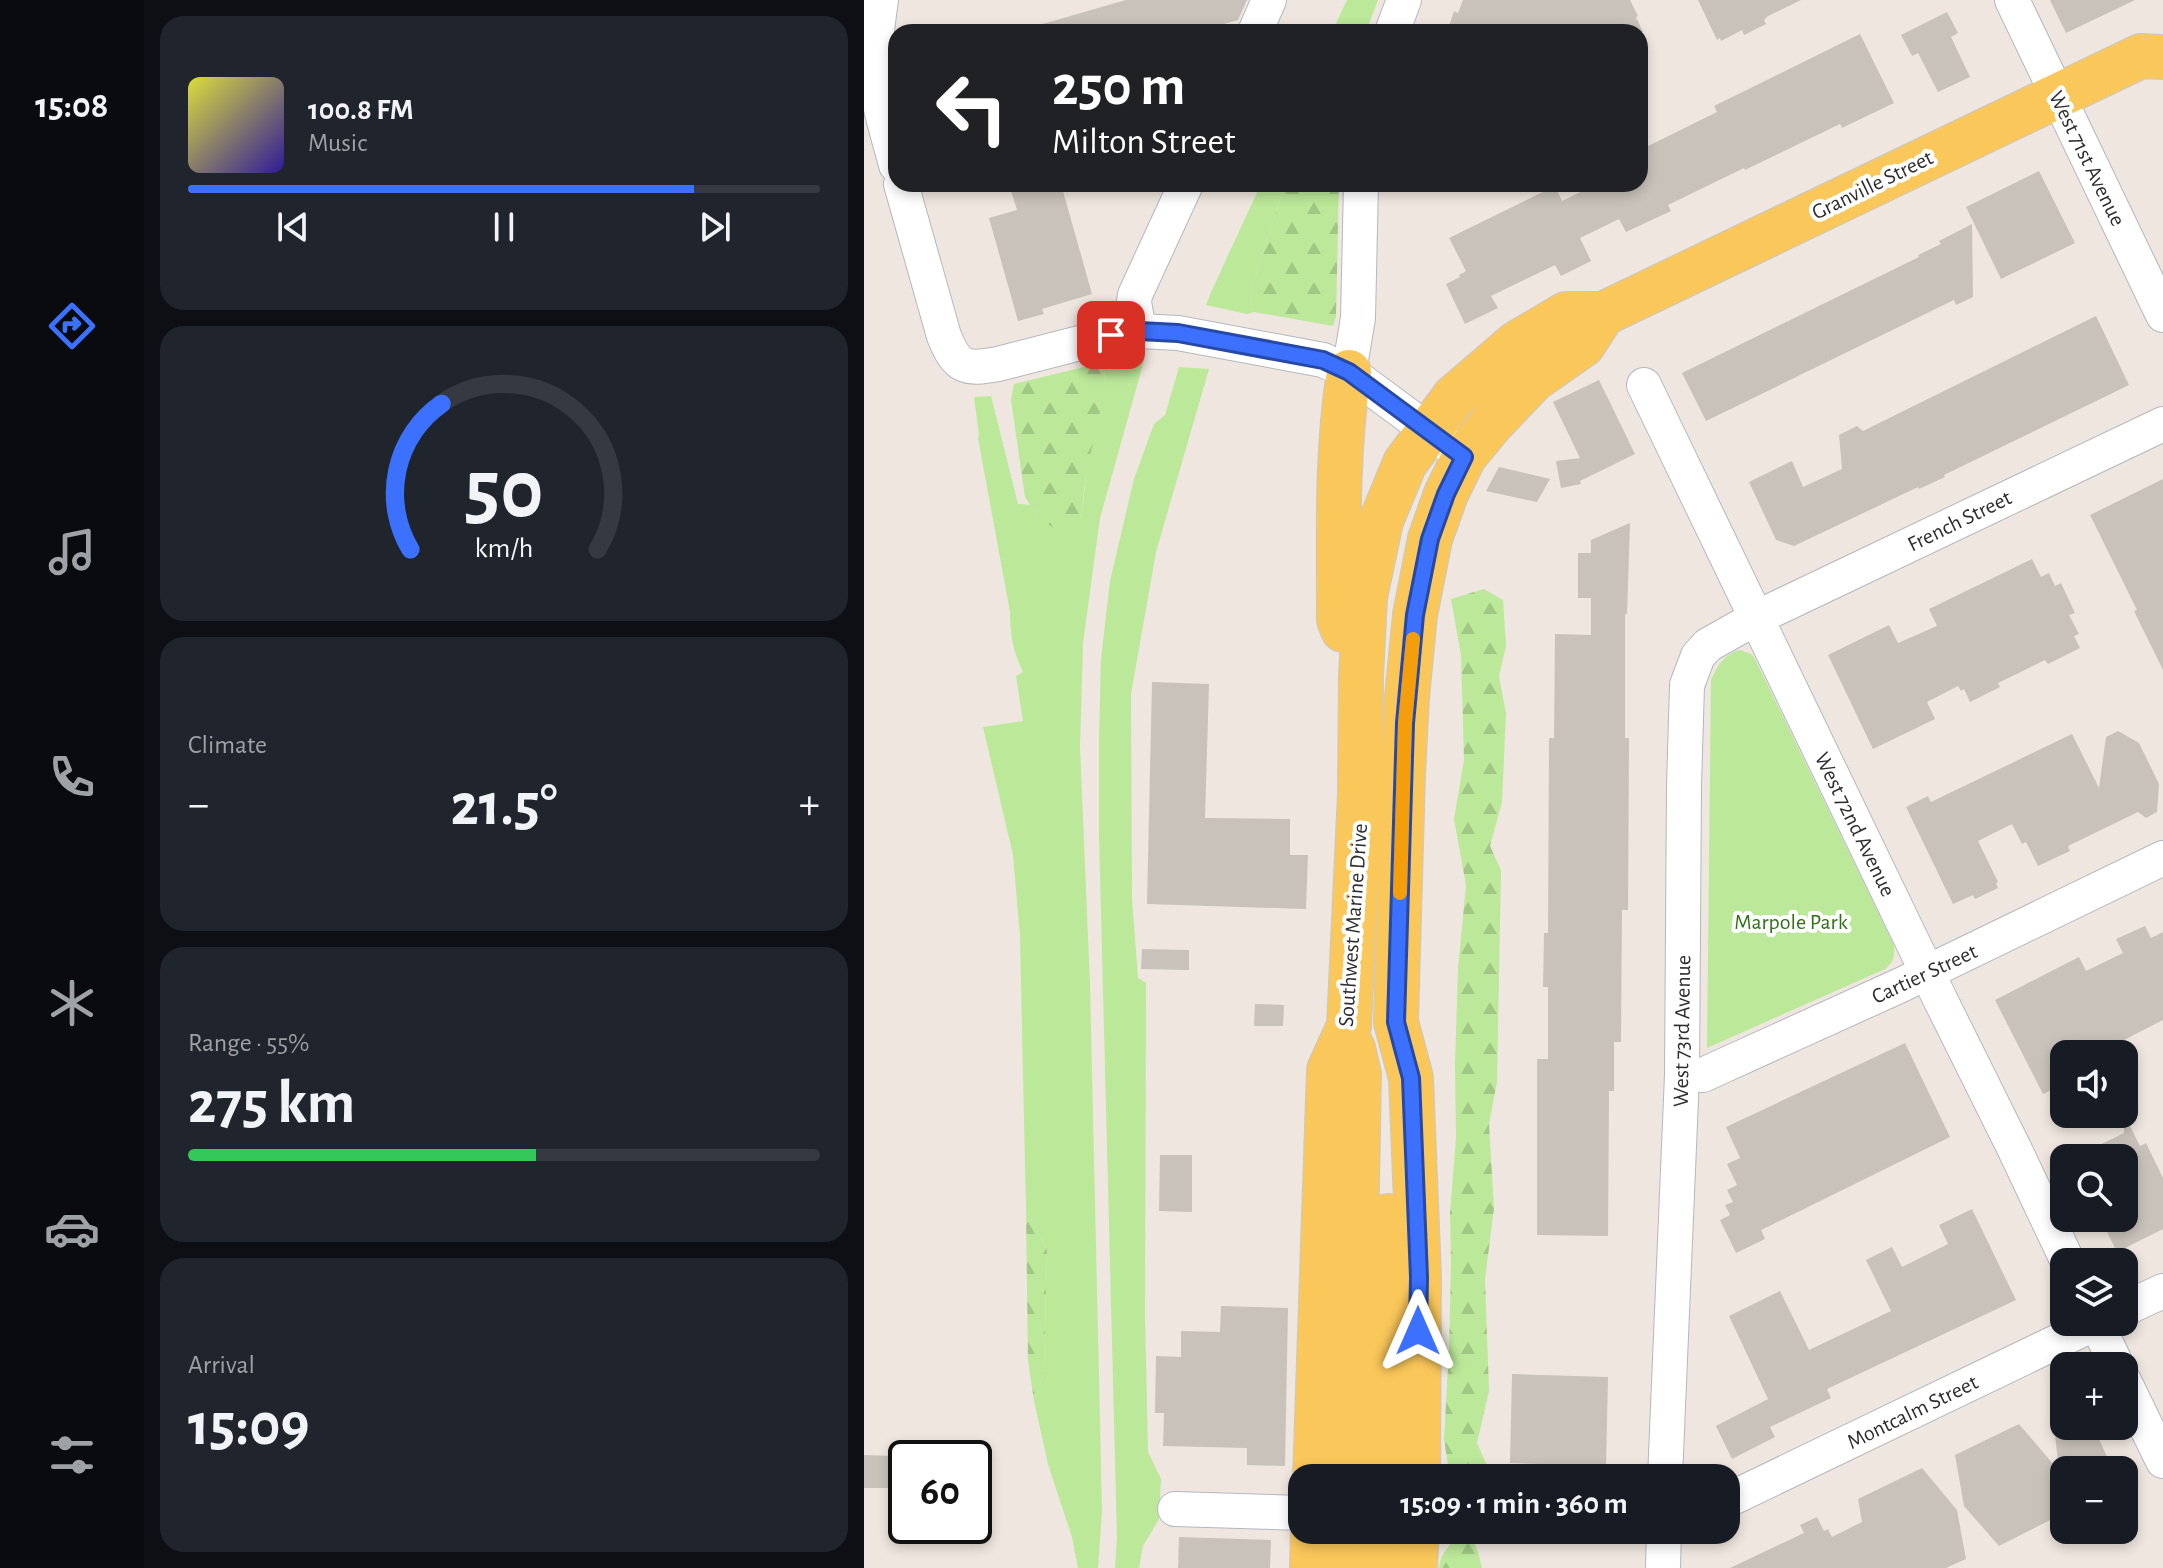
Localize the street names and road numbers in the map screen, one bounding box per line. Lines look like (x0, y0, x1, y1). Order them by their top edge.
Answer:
street label: West 71st Avenue (2045, 87, 2129, 229)
street label: Granville Street (1808, 146, 1936, 224)
street label: French Street (1904, 486, 2015, 555)
street label: West 72nd Avenue (1811, 749, 1899, 900)
street label: Southwest Marine Drive (1335, 823, 1371, 1028)
street label: Cartier Street (1868, 940, 1981, 1008)
street label: West 73rd Avenue (1670, 955, 1694, 1107)
street label: Montcalm Street (1844, 1371, 1981, 1453)

